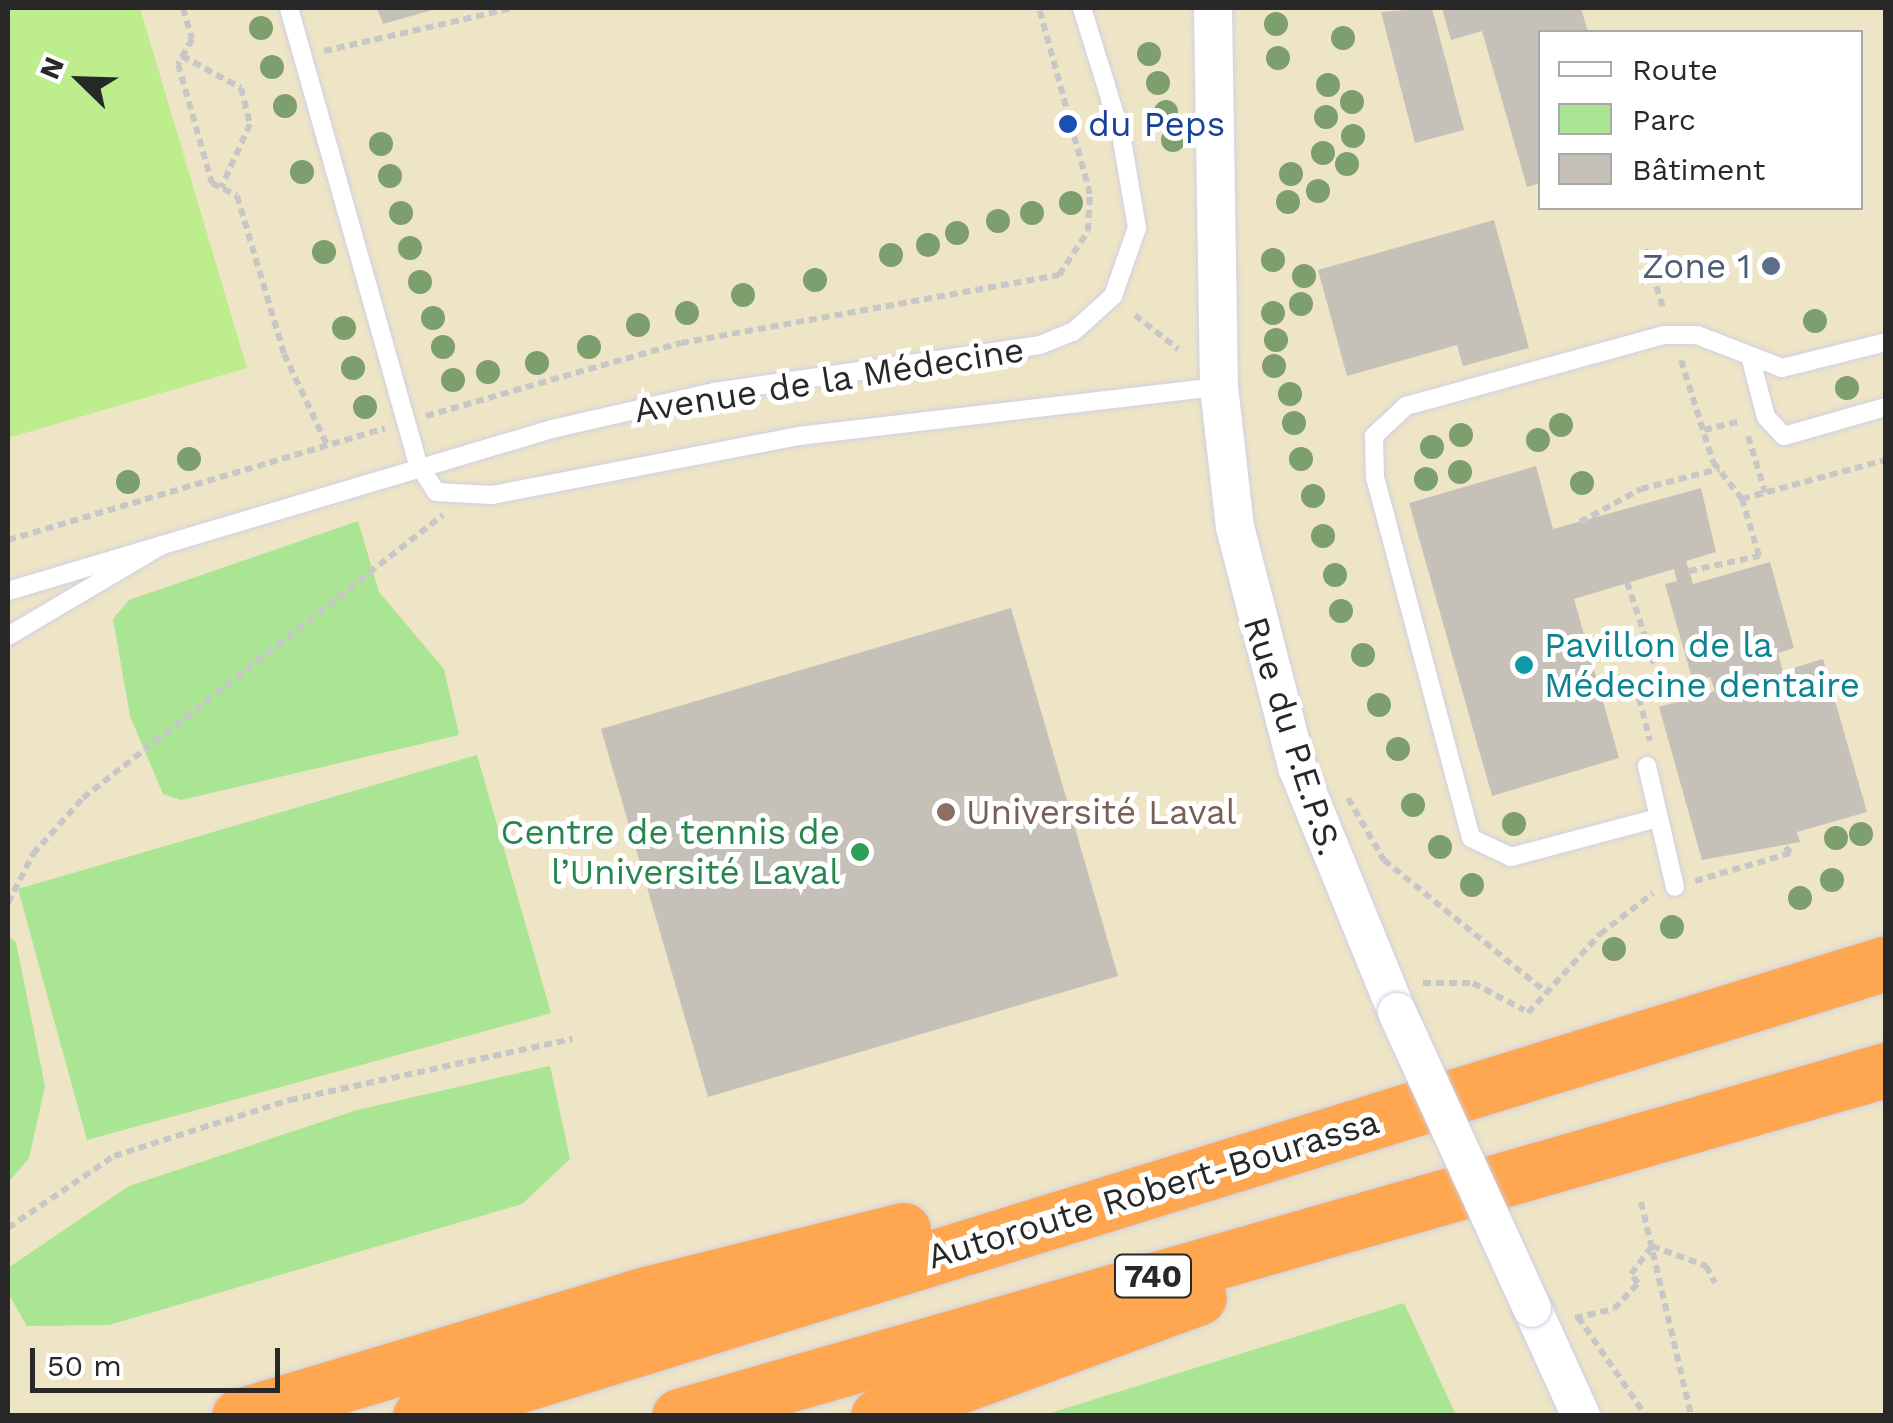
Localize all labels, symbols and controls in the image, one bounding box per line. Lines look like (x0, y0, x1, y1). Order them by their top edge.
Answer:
north arrow (30, 30, 130, 130)
legend (1538, 30, 1863, 210)
text: N (33, 52, 71, 84)
text: Route (1632, 52, 1718, 87)
text: Parc (1632, 102, 1696, 137)
place label: du Peps (1088, 103, 1225, 145)
marker: du Peps (1057, 113, 1079, 135)
text: Bâtiment (1632, 152, 1765, 187)
place label: Zone 1 (1641, 245, 1751, 287)
marker: Zone 1 (1760, 255, 1782, 277)
street label: Avenue de la Médecine (631, 328, 1027, 432)
street label: Rue du P.E.P.S. (1235, 611, 1351, 861)
place label: Pavillon de la Médecine dentaire (1544, 624, 1860, 706)
marker: Pavillon de la Médecine dentaire (1513, 654, 1535, 676)
place label: Université Laval (966, 791, 1236, 833)
marker: Université Laval (935, 801, 957, 823)
place label: Centre de tennis de l’Université Laval (500, 811, 840, 893)
marker: Centre de tennis de l’Université Laval (849, 841, 871, 863)
street label: Autoroute Robert-Bourassa (922, 1100, 1384, 1278)
road number: 740 (1113, 1249, 1193, 1303)
scale bar (35, 1328, 285, 1390)
text: 50 m (47, 1348, 122, 1383)

